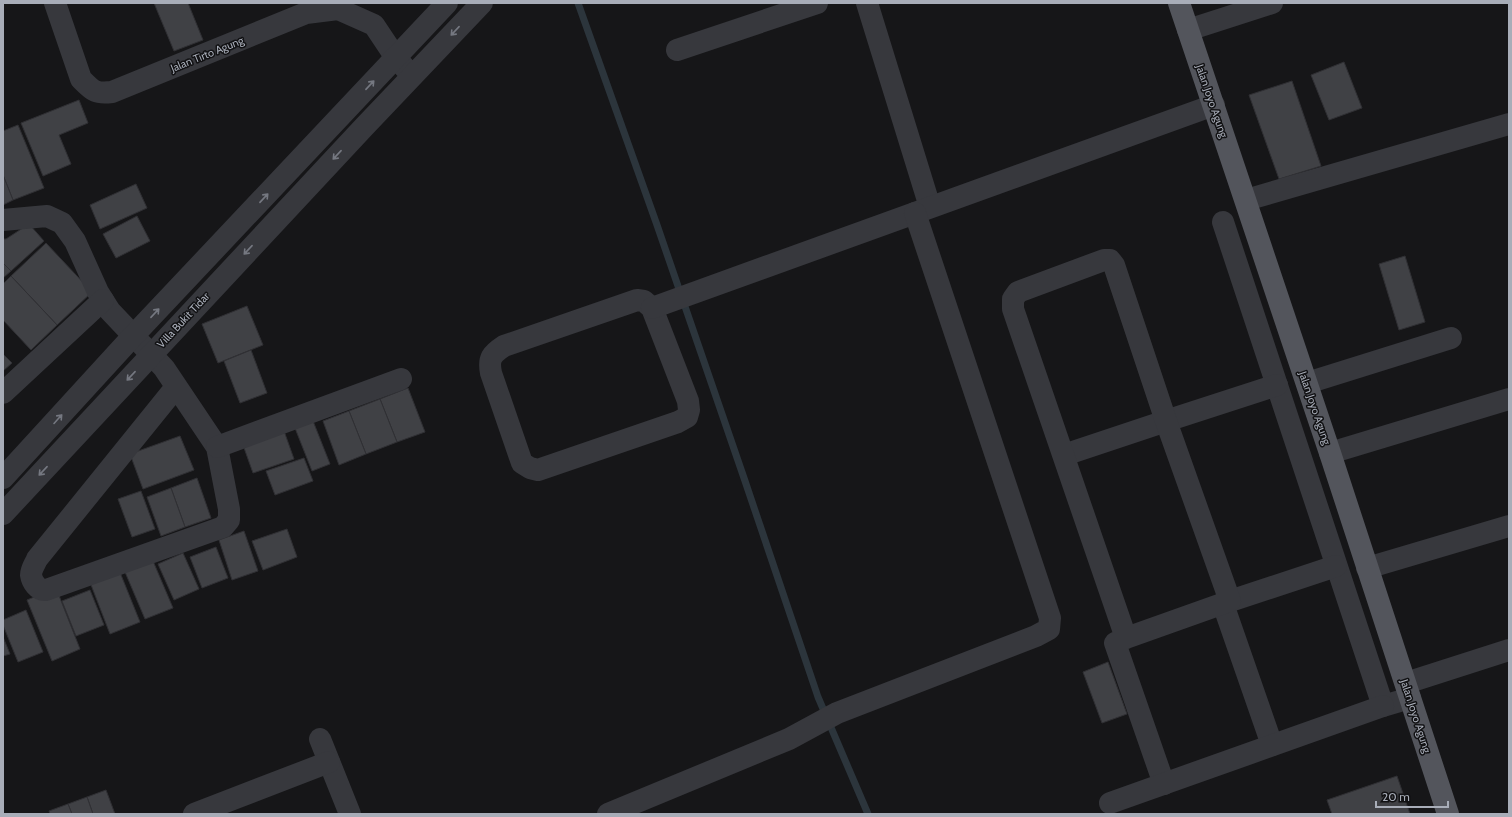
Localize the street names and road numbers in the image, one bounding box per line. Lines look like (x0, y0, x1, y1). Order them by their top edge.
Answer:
street label: Jalan Tirto Agung (167, 33, 246, 75)
street label: Jalan Joyo Agung (1193, 62, 1231, 140)
street label: Villa Bukit Tidar (154, 289, 213, 351)
street label: Jalan Joyo Agung (1296, 369, 1334, 447)
street label: Jalan Joyo Agung (1397, 676, 1435, 755)

